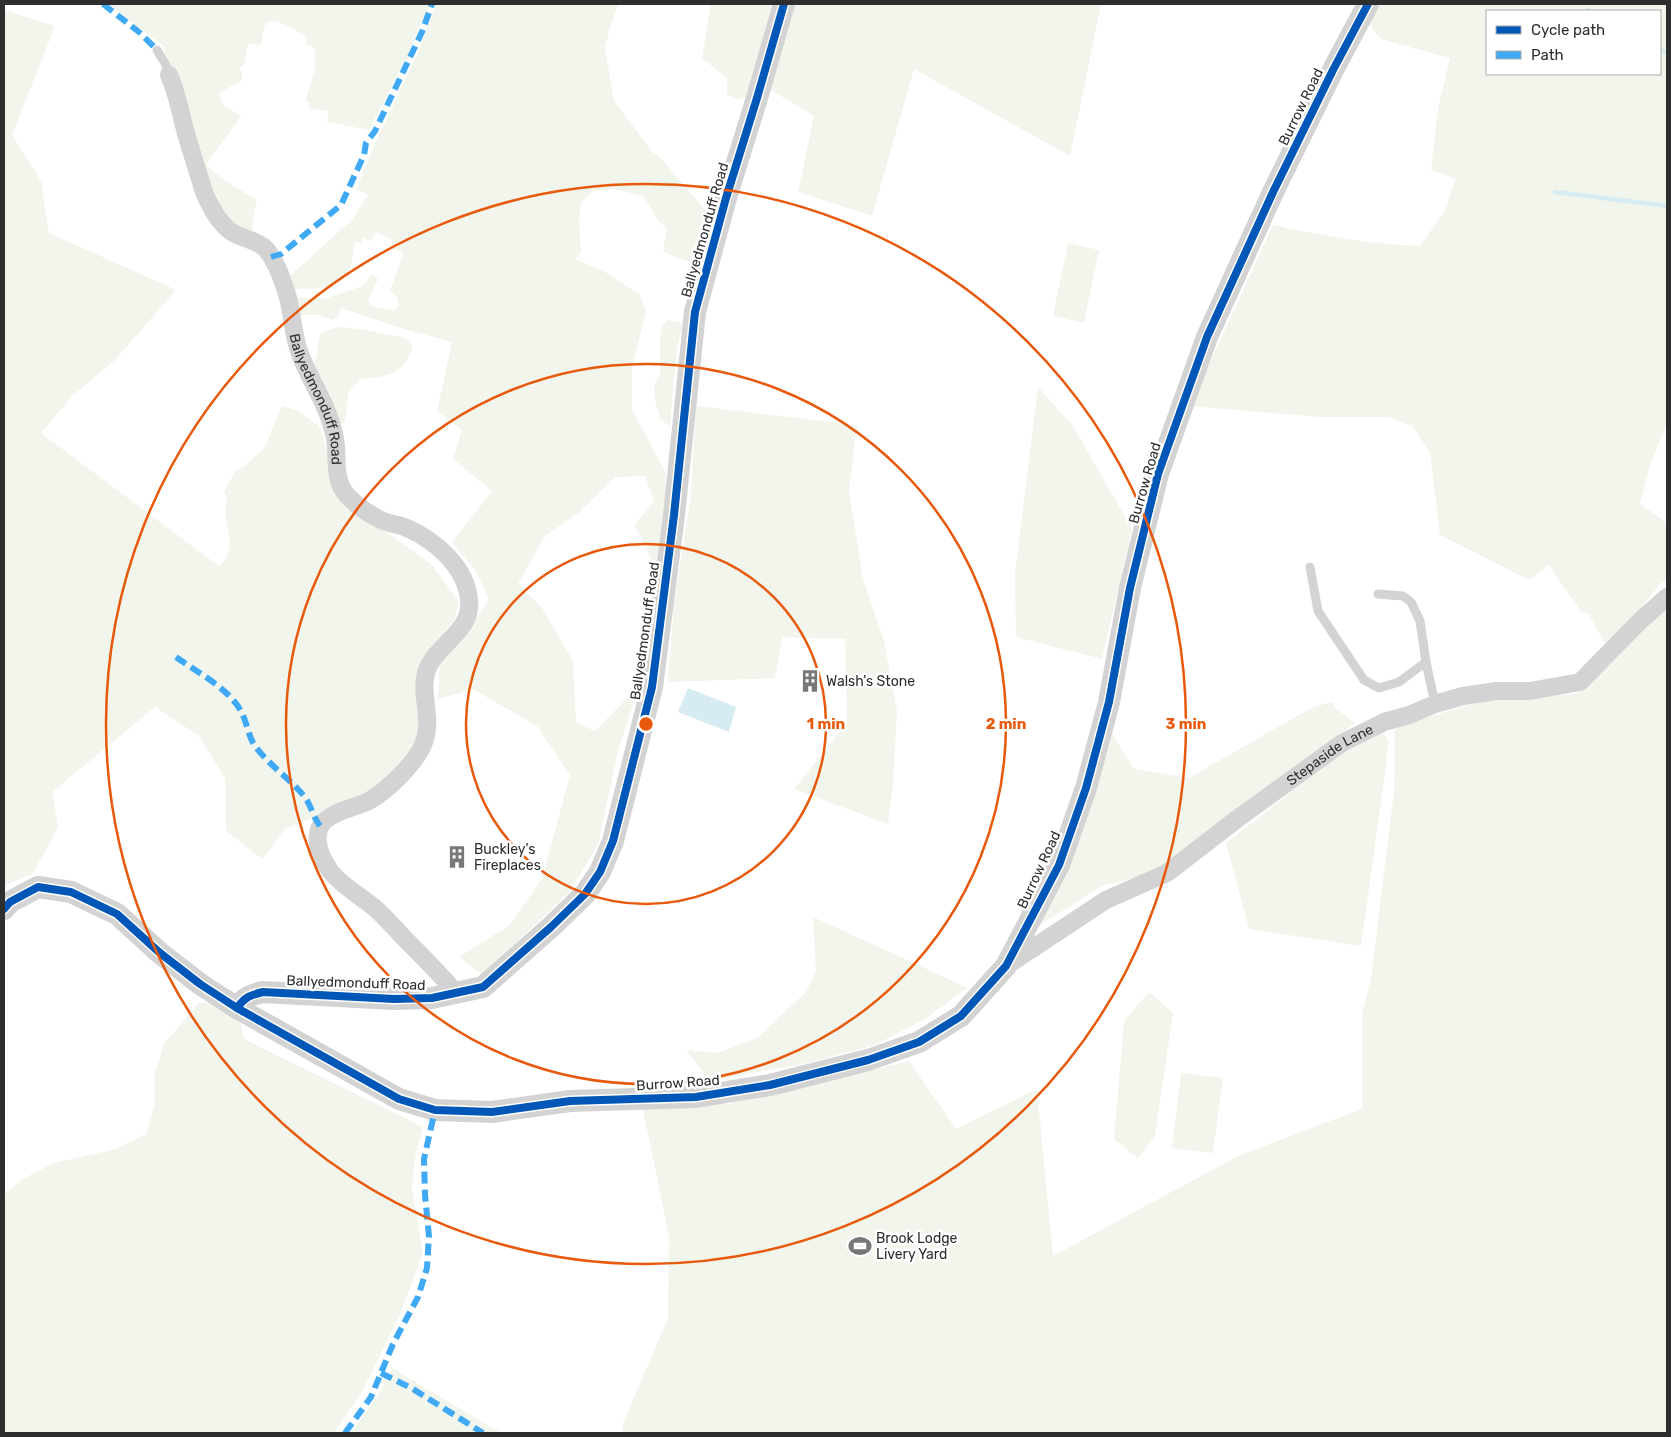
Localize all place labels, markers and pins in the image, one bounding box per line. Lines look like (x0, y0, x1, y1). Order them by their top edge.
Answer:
building icon: Walsh's Stone (797, 668, 823, 694)
place label: Walsh's Stone (826, 673, 915, 690)
centre of rings (637, 715, 655, 733)
place label: Buckley's Fireplaces (474, 841, 541, 874)
building icon: Buckley's Fireplaces (444, 844, 470, 870)
place label: Brook Lodge Livery Yard (876, 1230, 958, 1263)
sports icon: Brook Lodge Livery Yard (847, 1233, 873, 1259)

